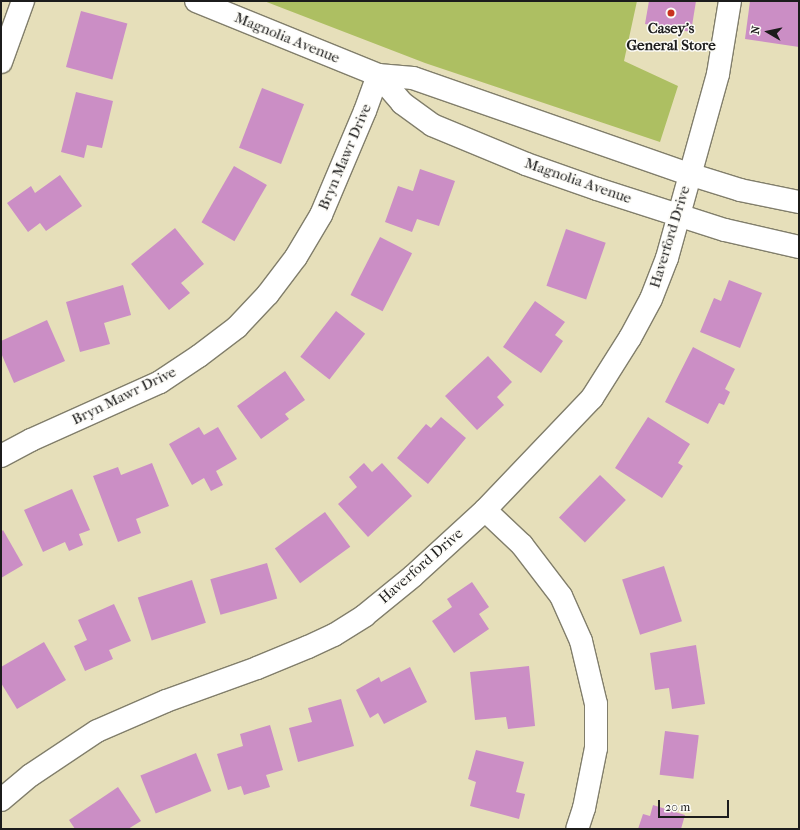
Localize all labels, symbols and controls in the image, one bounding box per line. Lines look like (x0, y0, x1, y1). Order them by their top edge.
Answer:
marker: Casey's General Store (666, 8, 676, 18)
street label: Magnolia Avenue (232, 9, 342, 67)
north arrow (748, 12, 788, 52)
place label: Casey's General Store (626, 19, 716, 54)
text: N (749, 25, 763, 35)
street label: Bryn Mawr Drive (314, 101, 376, 213)
street label: Magnolia Avenue (522, 154, 634, 208)
street label: Haverford Drive (646, 184, 694, 290)
street label: Bryn Mawr Drive (69, 363, 179, 429)
street label: Haverford Drive (375, 524, 467, 608)
scale bar (660, 792, 731, 818)
text: 20 m (665, 800, 690, 814)

